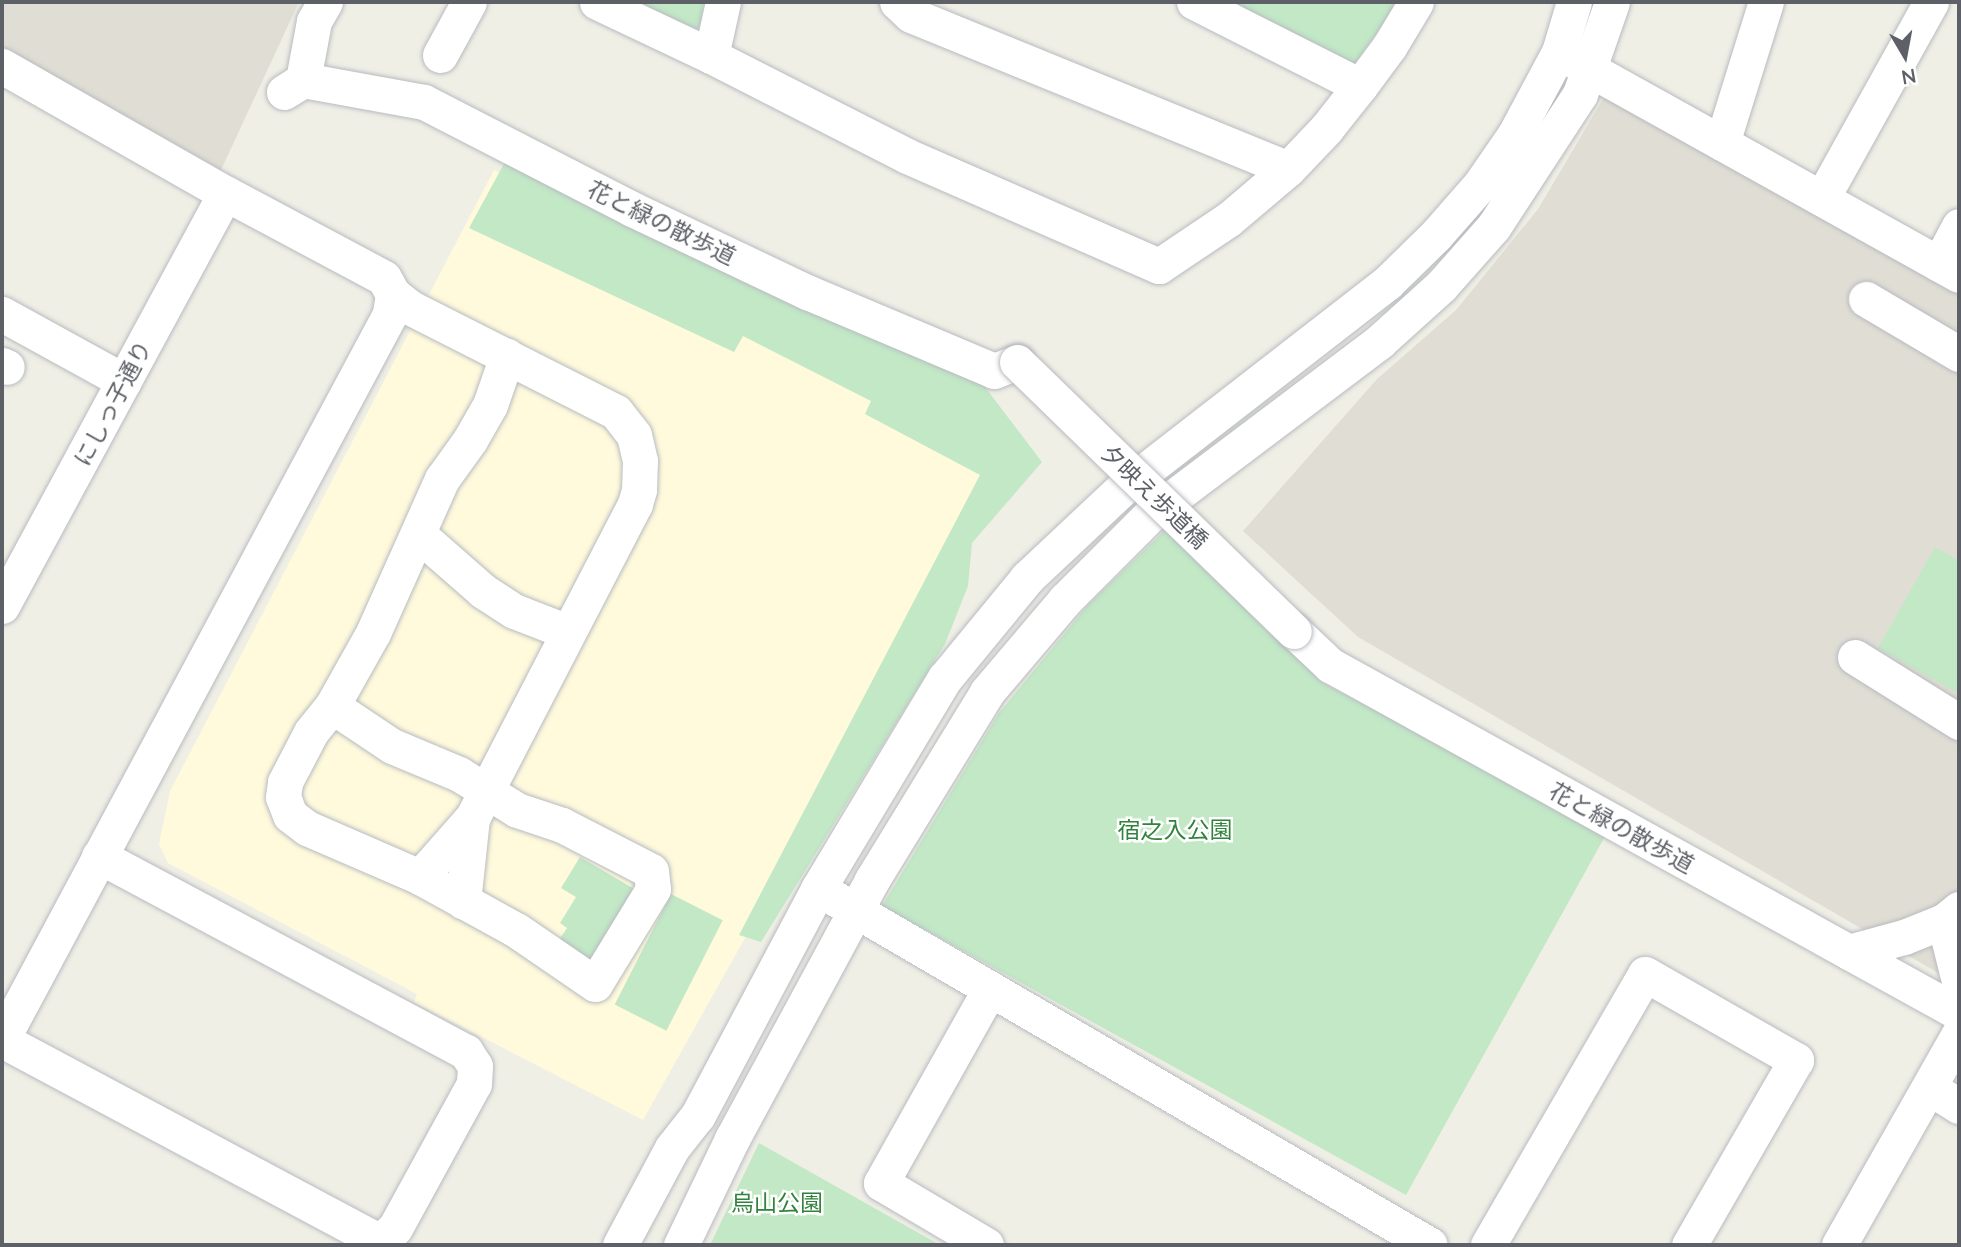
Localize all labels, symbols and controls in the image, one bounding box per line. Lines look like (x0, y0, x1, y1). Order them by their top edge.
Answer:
north arrow (1870, 21, 1940, 91)
text: N (1900, 65, 1918, 90)
street label: 花と緑の散歩道 (584, 174, 740, 270)
street label: にしっ子通り (67, 336, 157, 470)
street label: 夕映え歩道橋 (1096, 438, 1214, 554)
street label: 花と緑の散歩道 (1545, 776, 1699, 878)
park label: 宿之入公園 (1118, 815, 1232, 843)
park label: 烏山公園 (731, 1188, 823, 1216)

